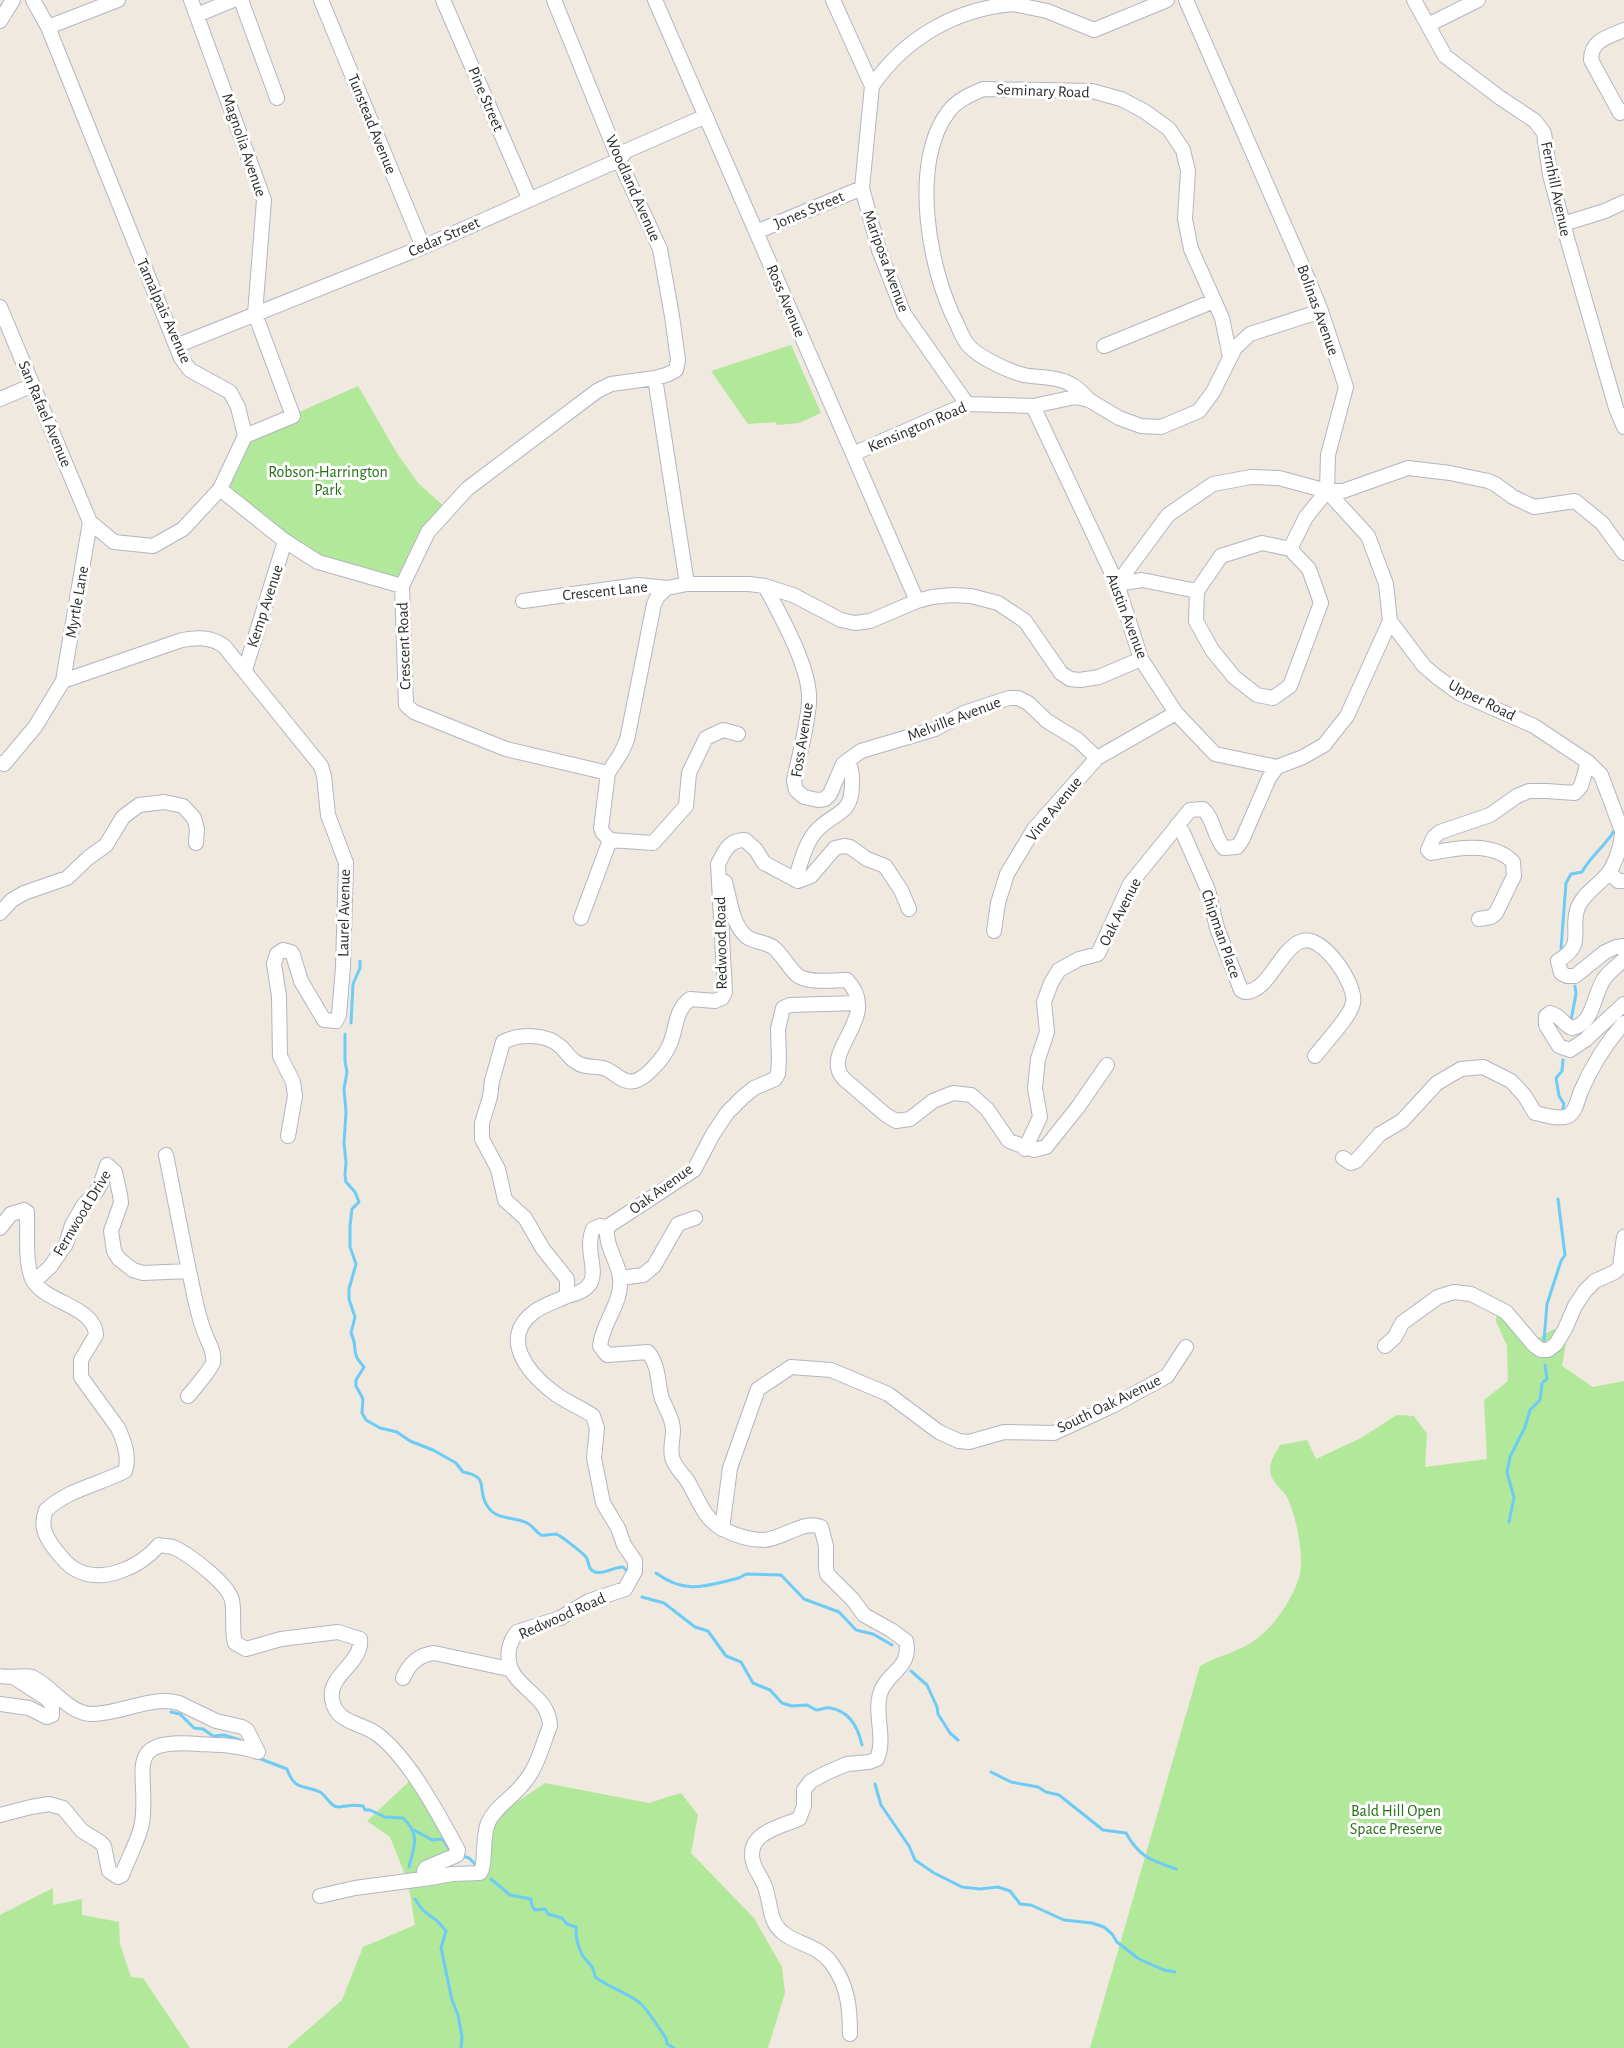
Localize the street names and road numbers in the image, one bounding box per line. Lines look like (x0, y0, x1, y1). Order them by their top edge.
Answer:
street label: Pine Street (465, 65, 507, 133)
street label: Tunstead Avenue (345, 72, 399, 176)
street label: Seminary Road (996, 81, 1090, 102)
street label: Magnolia Avenue (219, 91, 269, 199)
street label: Woodland Avenue (602, 132, 664, 244)
street label: Fernhill Avenue (1538, 140, 1574, 238)
street label: Jones Street (772, 188, 846, 232)
street label: Mariposa Avenue (860, 208, 912, 314)
street label: Cedar Street (406, 214, 482, 260)
street label: Tamalpais Avenue (134, 256, 194, 366)
street label: Ross Avenue (764, 262, 808, 340)
street label: Bolinas Avenue (1294, 263, 1342, 357)
street label: San Rafael Avenue (15, 358, 75, 470)
street label: Kensington Road (865, 399, 969, 455)
street label: Kemp Avenue (244, 563, 286, 649)
street label: Myrtle Lane (63, 565, 92, 639)
street label: Austin Avenue (1103, 571, 1151, 661)
street label: Crescent Lane (562, 579, 648, 603)
street label: Crescent Road (394, 602, 414, 690)
street label: Upper Road (1446, 676, 1518, 724)
street label: Melville Avenue (905, 694, 1003, 744)
street label: Foss Avenue (788, 702, 816, 778)
street label: Vine Avenue (1023, 774, 1085, 844)
street label: Laurel Avenue (335, 869, 353, 957)
street label: Oak Avenue (1096, 875, 1144, 949)
street label: Chipman Place (1198, 888, 1244, 980)
street label: Redwood Road (712, 896, 730, 990)
street label: Oak Avenue (626, 1161, 696, 1217)
street label: Fernwood Drive (50, 1167, 114, 1259)
street label: South Oak Avenue (1055, 1372, 1163, 1436)
street label: Redwood Road (516, 1590, 608, 1642)

